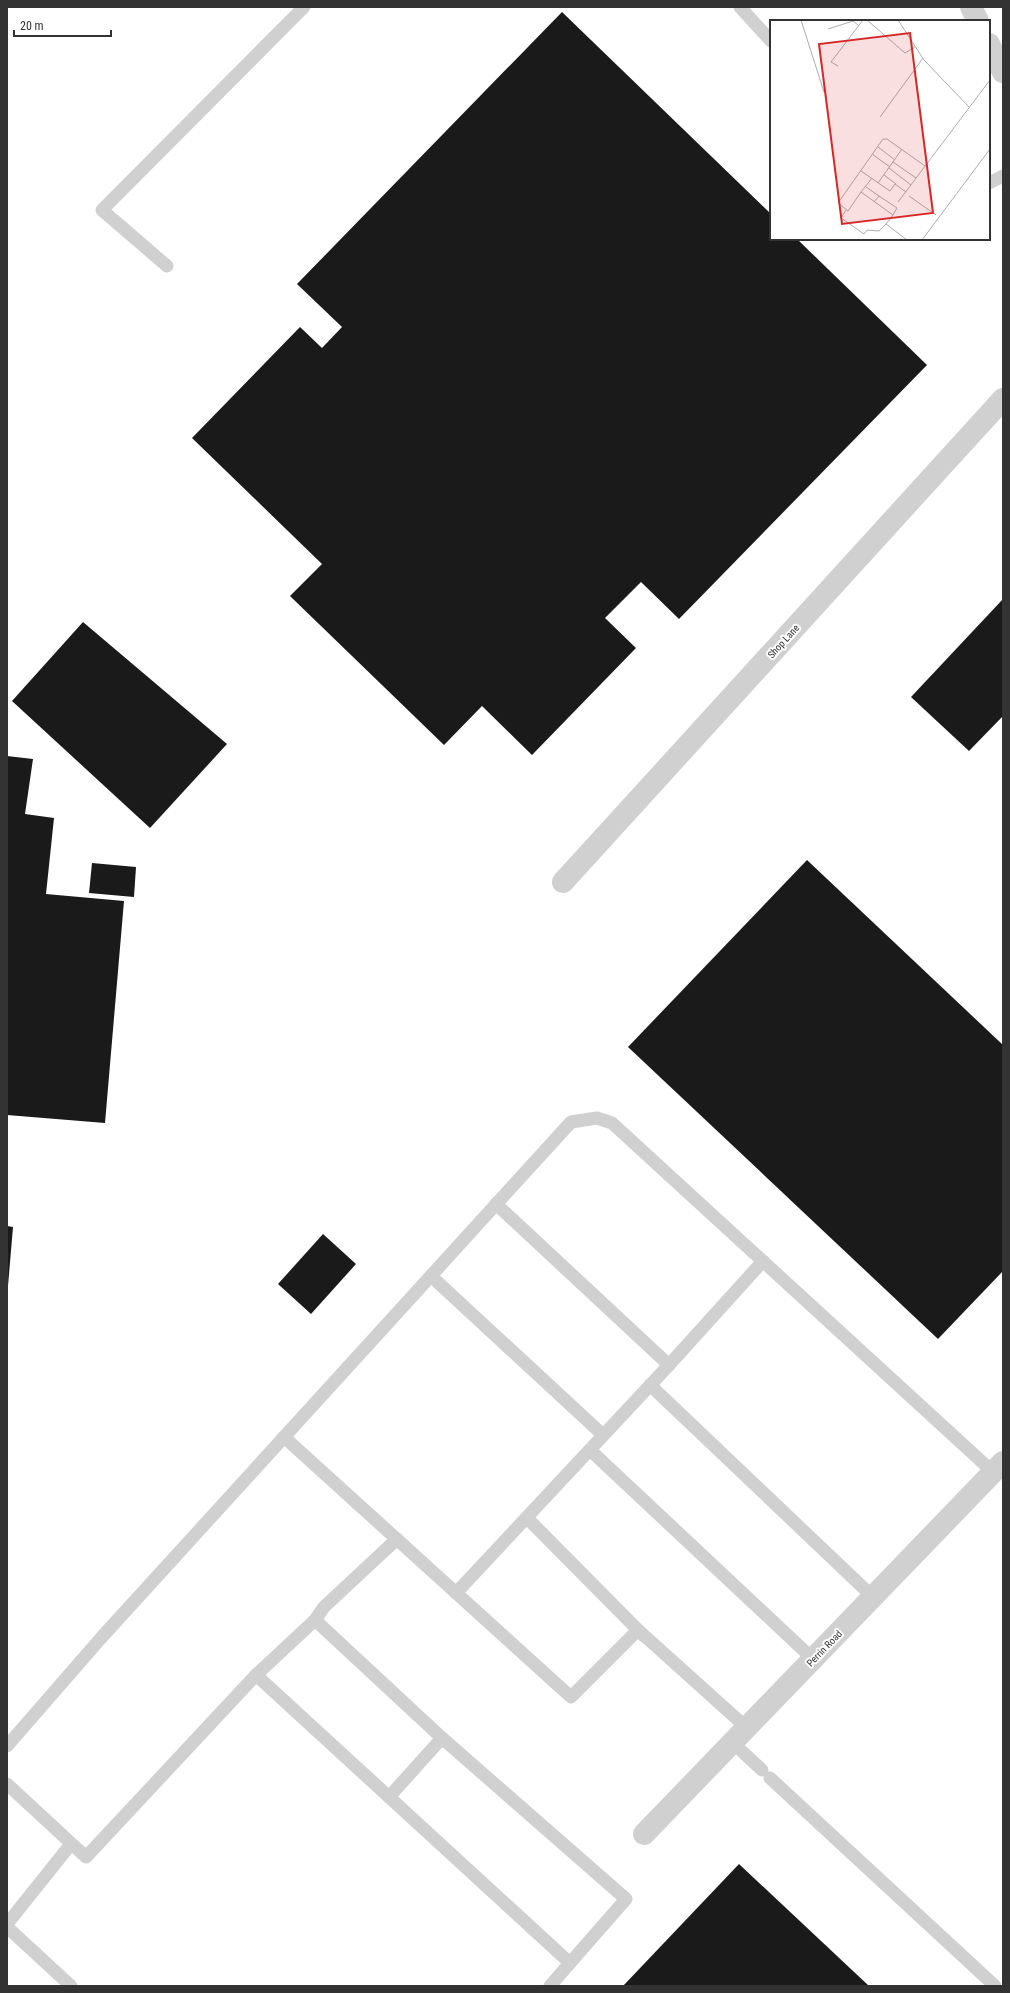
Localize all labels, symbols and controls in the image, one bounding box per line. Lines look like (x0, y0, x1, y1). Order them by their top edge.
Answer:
scale bar (14, 12, 111, 38)
text: 20 m (20, 19, 44, 33)
inset map (770, 20, 990, 240)
street label: Shop Lane (765, 622, 801, 660)
street label: Perrin Road (805, 1628, 844, 1669)

